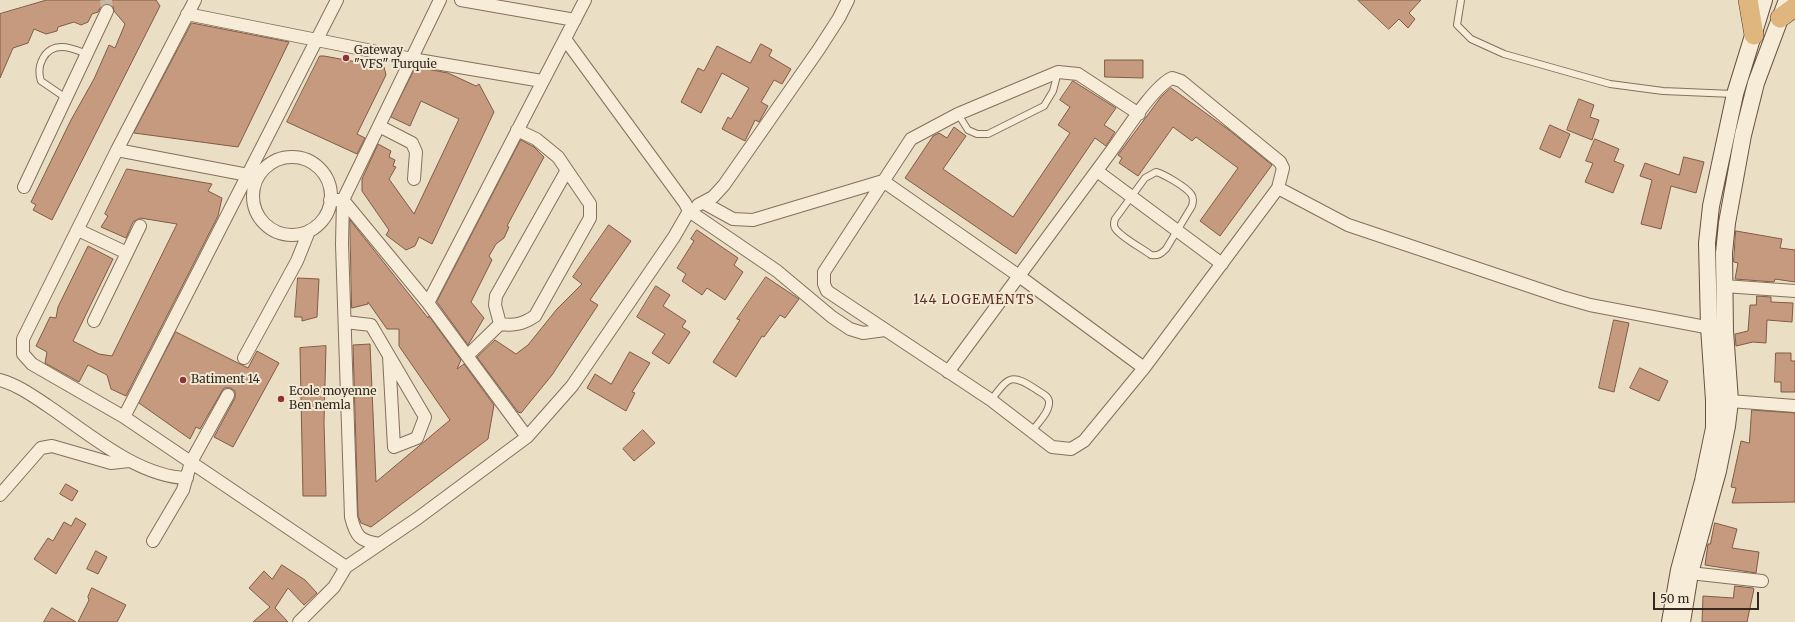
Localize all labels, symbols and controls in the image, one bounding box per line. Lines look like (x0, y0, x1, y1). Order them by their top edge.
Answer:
place label: Gateway "VFS" Turquie (354, 44, 437, 72)
marker: Gateway "VFS" Turquie (341, 53, 351, 63)
district label: 144 LOGEMENTS (913, 292, 1035, 308)
place label: Batiment 14 (191, 373, 260, 387)
marker: Batiment 14 (178, 375, 188, 385)
place label: Ecole moyenne Ben nemla (289, 385, 376, 413)
marker: Ecole moyenne Ben nemla (276, 394, 286, 404)
scale bar (1655, 584, 1761, 610)
text: 50 m (1660, 591, 1689, 606)

